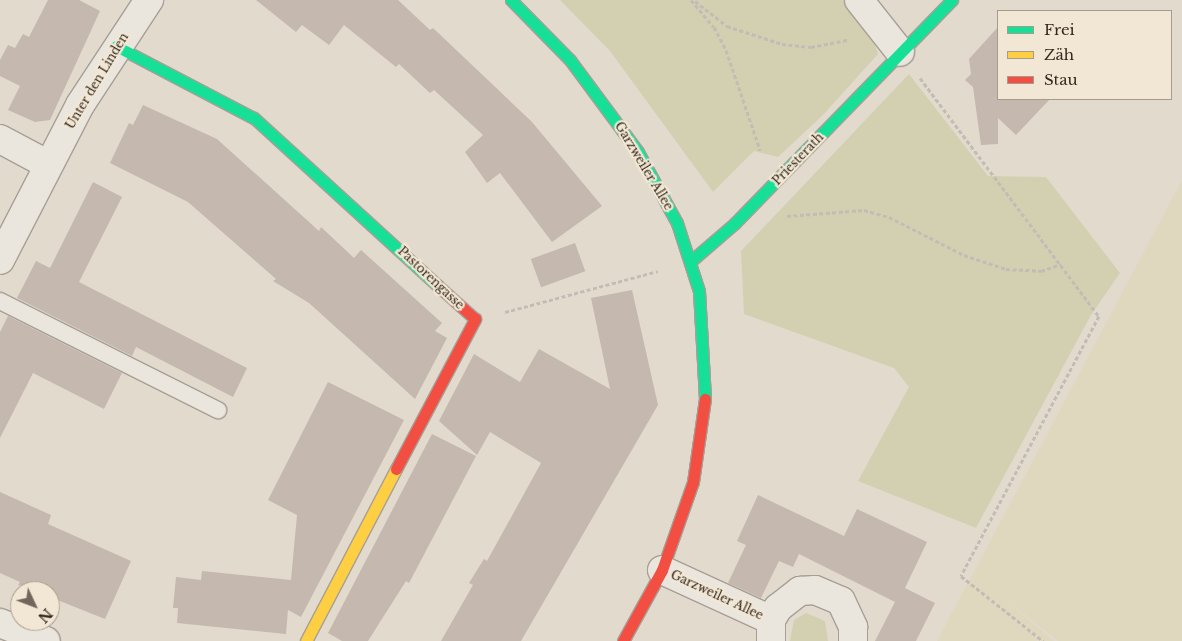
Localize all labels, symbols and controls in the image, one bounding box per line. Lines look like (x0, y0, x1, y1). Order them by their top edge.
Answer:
legend (997, 10, 1172, 100)
text: Frei (1044, 20, 1075, 39)
street label: Unter den Linden (63, 30, 131, 132)
text: Zäh (1044, 45, 1074, 64)
text: Stau (1044, 70, 1078, 89)
street label: Garzweiler Allee (612, 119, 676, 213)
street label: Priesterath (770, 130, 826, 188)
street label: Pastorengasse (395, 244, 467, 312)
street label: Garzweiler Allee (668, 567, 766, 623)
north arrow (10, 581, 60, 631)
text: N (34, 605, 56, 626)

